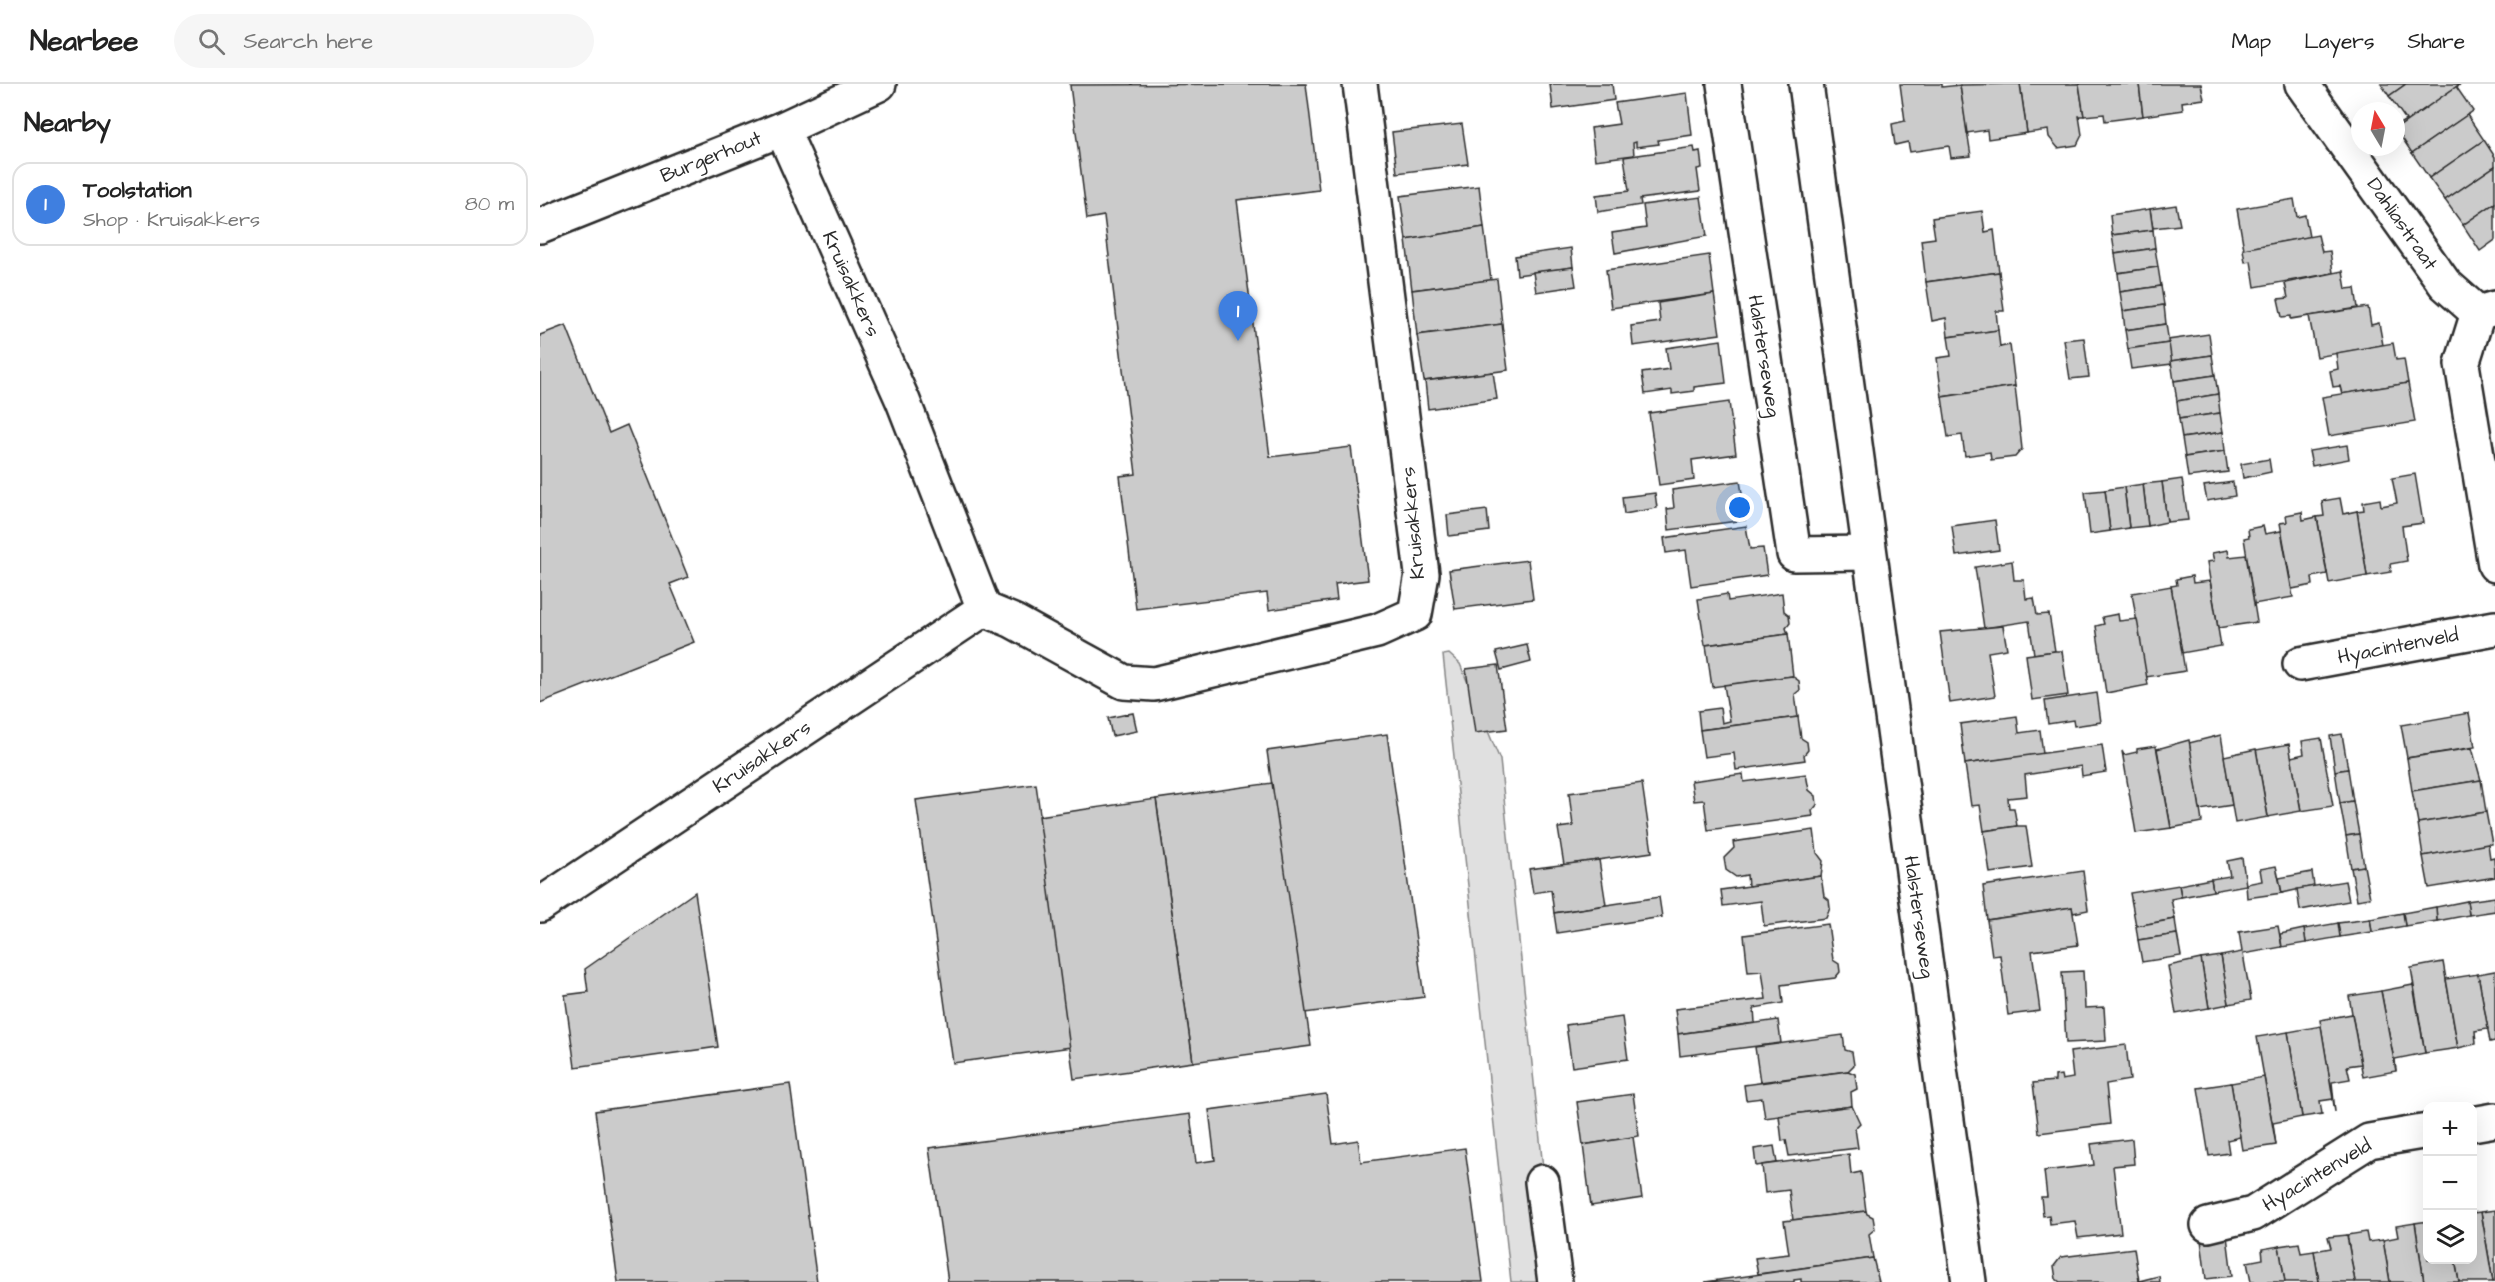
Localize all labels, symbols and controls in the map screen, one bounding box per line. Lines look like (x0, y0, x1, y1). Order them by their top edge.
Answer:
search box (174, 14, 594, 68)
text: Nearbee (30, 22, 138, 61)
icon: search (195, 25, 228, 58)
text: Search here (243, 26, 373, 57)
text: Map (2231, 27, 2271, 56)
text: Layers (2304, 27, 2374, 56)
text: Share (2407, 27, 2465, 56)
north arrow (2351, 102, 2405, 156)
text: Nearby (24, 105, 111, 141)
street label: Burgerhout (656, 124, 766, 191)
street label: Dahliastraat (2360, 172, 2444, 276)
text: Toolstation (83, 175, 192, 206)
text: 1 (44, 190, 47, 218)
text: 80 m (465, 190, 514, 218)
text: Shop · Kruisakkers (83, 206, 260, 234)
street label: Kruisakkers (815, 227, 887, 341)
pin: 1 (1218, 292, 1258, 341)
street label: Halsterseweg (1740, 293, 1787, 419)
street label: Kruisakkers (1394, 465, 1432, 581)
your location (1725, 493, 1754, 522)
street label: Hyacintenveld (2335, 621, 2461, 672)
street label: Kruisakkers (707, 714, 817, 800)
street label: Halsterseweg (1896, 854, 1941, 980)
map controls (2423, 1102, 2477, 1264)
button: + (2423, 1102, 2477, 1156)
street label: Hyacintenveld (2257, 1131, 2377, 1219)
button: − (2423, 1156, 2477, 1210)
button: layers (2423, 1210, 2477, 1264)

